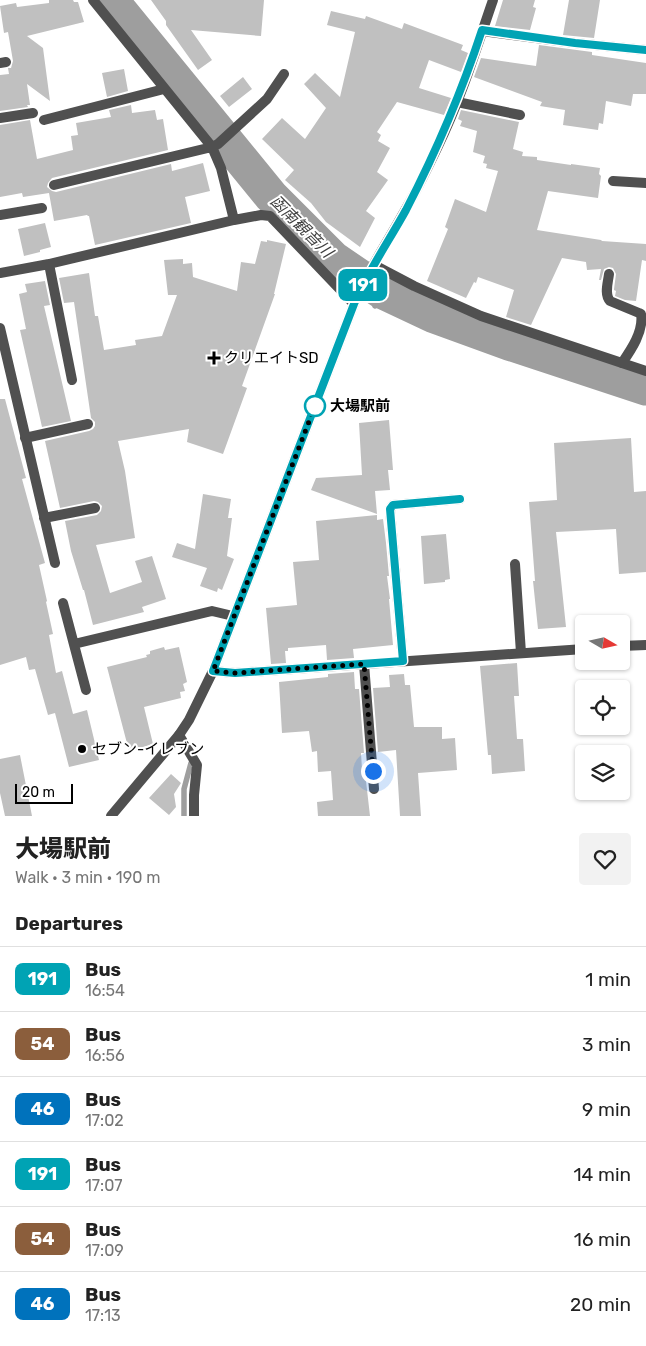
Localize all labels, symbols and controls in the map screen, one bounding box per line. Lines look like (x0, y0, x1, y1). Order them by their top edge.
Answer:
water label: 函南観音川 (267, 191, 338, 263)
line badge: 191 (334, 269, 392, 301)
text: 191 (348, 274, 378, 296)
place label: クリエイトSD (224, 349, 319, 367)
marker: クリエイトSD (208, 352, 220, 364)
marker: 大場駅前 (304, 395, 326, 417)
place label: 大場駅前 (330, 397, 390, 415)
north arrow (575, 615, 630, 670)
map controls (575, 615, 630, 800)
button: locate (575, 680, 630, 735)
place label: セブン-イレブン (92, 740, 204, 758)
marker: セブン-イレブン (76, 743, 88, 755)
button: layers (575, 745, 630, 800)
your location (361, 759, 386, 784)
scale bar (15, 781, 72, 804)
text: 20 m (22, 784, 55, 801)
button: heart (579, 833, 631, 885)
text: 大場駅前 (15, 835, 111, 863)
text: Walk · 3 min · 190 m (15, 868, 161, 887)
text: Departures (15, 912, 123, 935)
text: Bus (85, 958, 121, 981)
text: 191 (28, 968, 57, 990)
text: 1 min (585, 968, 631, 991)
text: 16:54 (85, 981, 125, 1000)
text: Bus (85, 1023, 121, 1046)
text: 54 (31, 1033, 54, 1055)
text: 3 min (582, 1033, 631, 1056)
text: 16:56 (85, 1046, 125, 1065)
text: Bus (85, 1088, 121, 1111)
text: 46 (30, 1098, 55, 1120)
text: 9 min (582, 1098, 631, 1121)
text: 17:02 (85, 1111, 124, 1130)
text: Bus (85, 1153, 121, 1176)
text: 191 (28, 1163, 57, 1185)
text: 14 min (573, 1163, 631, 1186)
text: 17:07 (85, 1176, 123, 1195)
text: Bus (85, 1218, 121, 1241)
text: 54 (31, 1228, 54, 1250)
text: 16 min (574, 1228, 631, 1251)
text: 17:09 (85, 1241, 124, 1260)
text: Bus (85, 1283, 121, 1306)
text: 46 (30, 1293, 55, 1315)
text: 20 min (570, 1293, 631, 1316)
text: 17:13 (85, 1306, 121, 1325)

